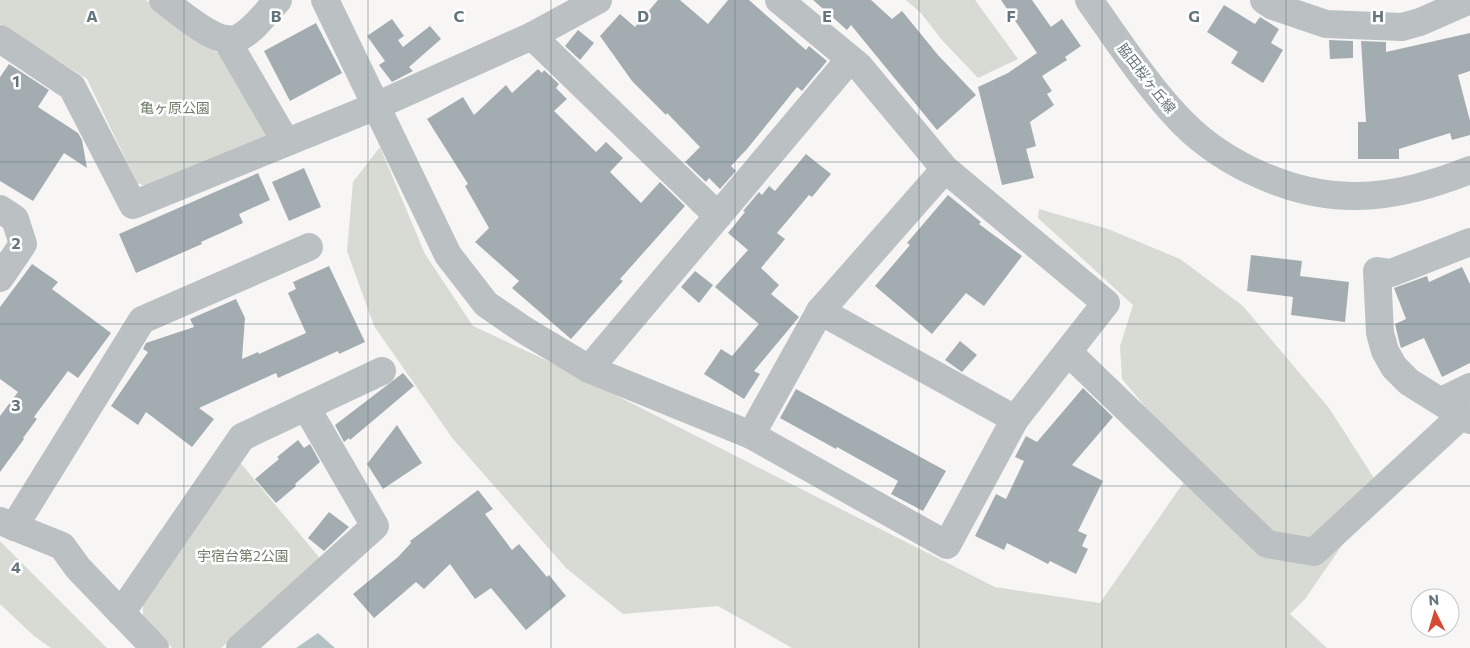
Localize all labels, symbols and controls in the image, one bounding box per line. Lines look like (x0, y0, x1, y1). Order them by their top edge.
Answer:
text: A (86, 6, 98, 25)
text: B (271, 6, 282, 25)
text: C (454, 6, 465, 25)
text: D (637, 6, 649, 25)
text: E (822, 6, 832, 25)
text: F (1006, 6, 1016, 25)
text: G (1188, 6, 1200, 25)
text: H (1372, 6, 1384, 25)
street label: 脇田桜ヶ丘線 (1114, 40, 1180, 116)
text: 1 (12, 71, 20, 90)
park label: 亀ヶ原公園 (140, 99, 210, 116)
text: 2 (11, 233, 21, 252)
text: 3 (11, 395, 21, 414)
park label: 宇宿台第2公園 (197, 547, 289, 564)
text: 4 (11, 557, 21, 576)
north arrow (1410, 588, 1460, 638)
text: N (1428, 591, 1440, 608)

